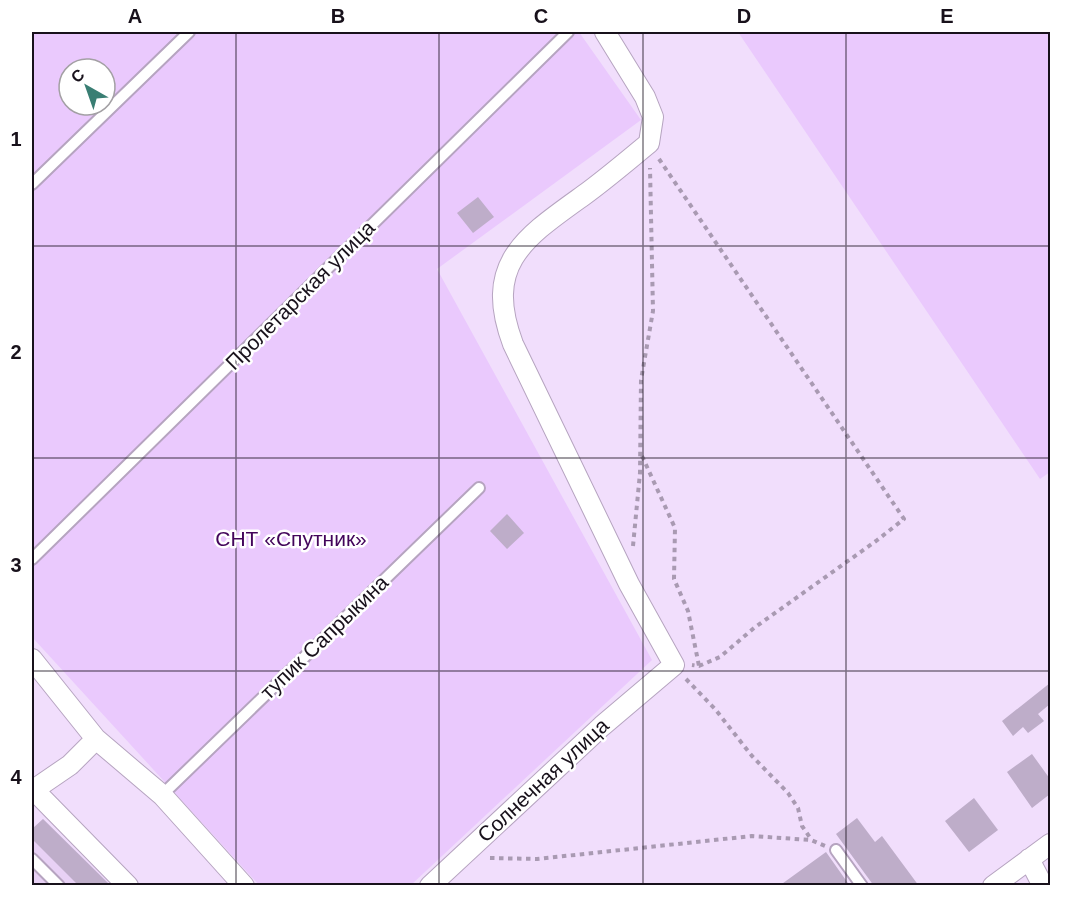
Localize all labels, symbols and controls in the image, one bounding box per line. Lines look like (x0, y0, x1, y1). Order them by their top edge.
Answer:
text: A (128, 5, 142, 27)
text: B (331, 5, 345, 27)
text: C (534, 5, 548, 27)
text: D (737, 5, 751, 27)
text: E (940, 5, 954, 27)
north arrow (57, 57, 117, 117)
text: С (68, 65, 88, 86)
text: 1 (10, 128, 22, 150)
street label: Пролетарская улица (221, 216, 379, 374)
text: 2 (10, 341, 22, 363)
park label: СНТ «Спутник» (215, 527, 367, 550)
text: 3 (10, 554, 22, 576)
street label: тупик Сапрыкина (256, 570, 393, 704)
street label: Солнечная улица (473, 713, 613, 847)
text: 4 (10, 766, 22, 788)

